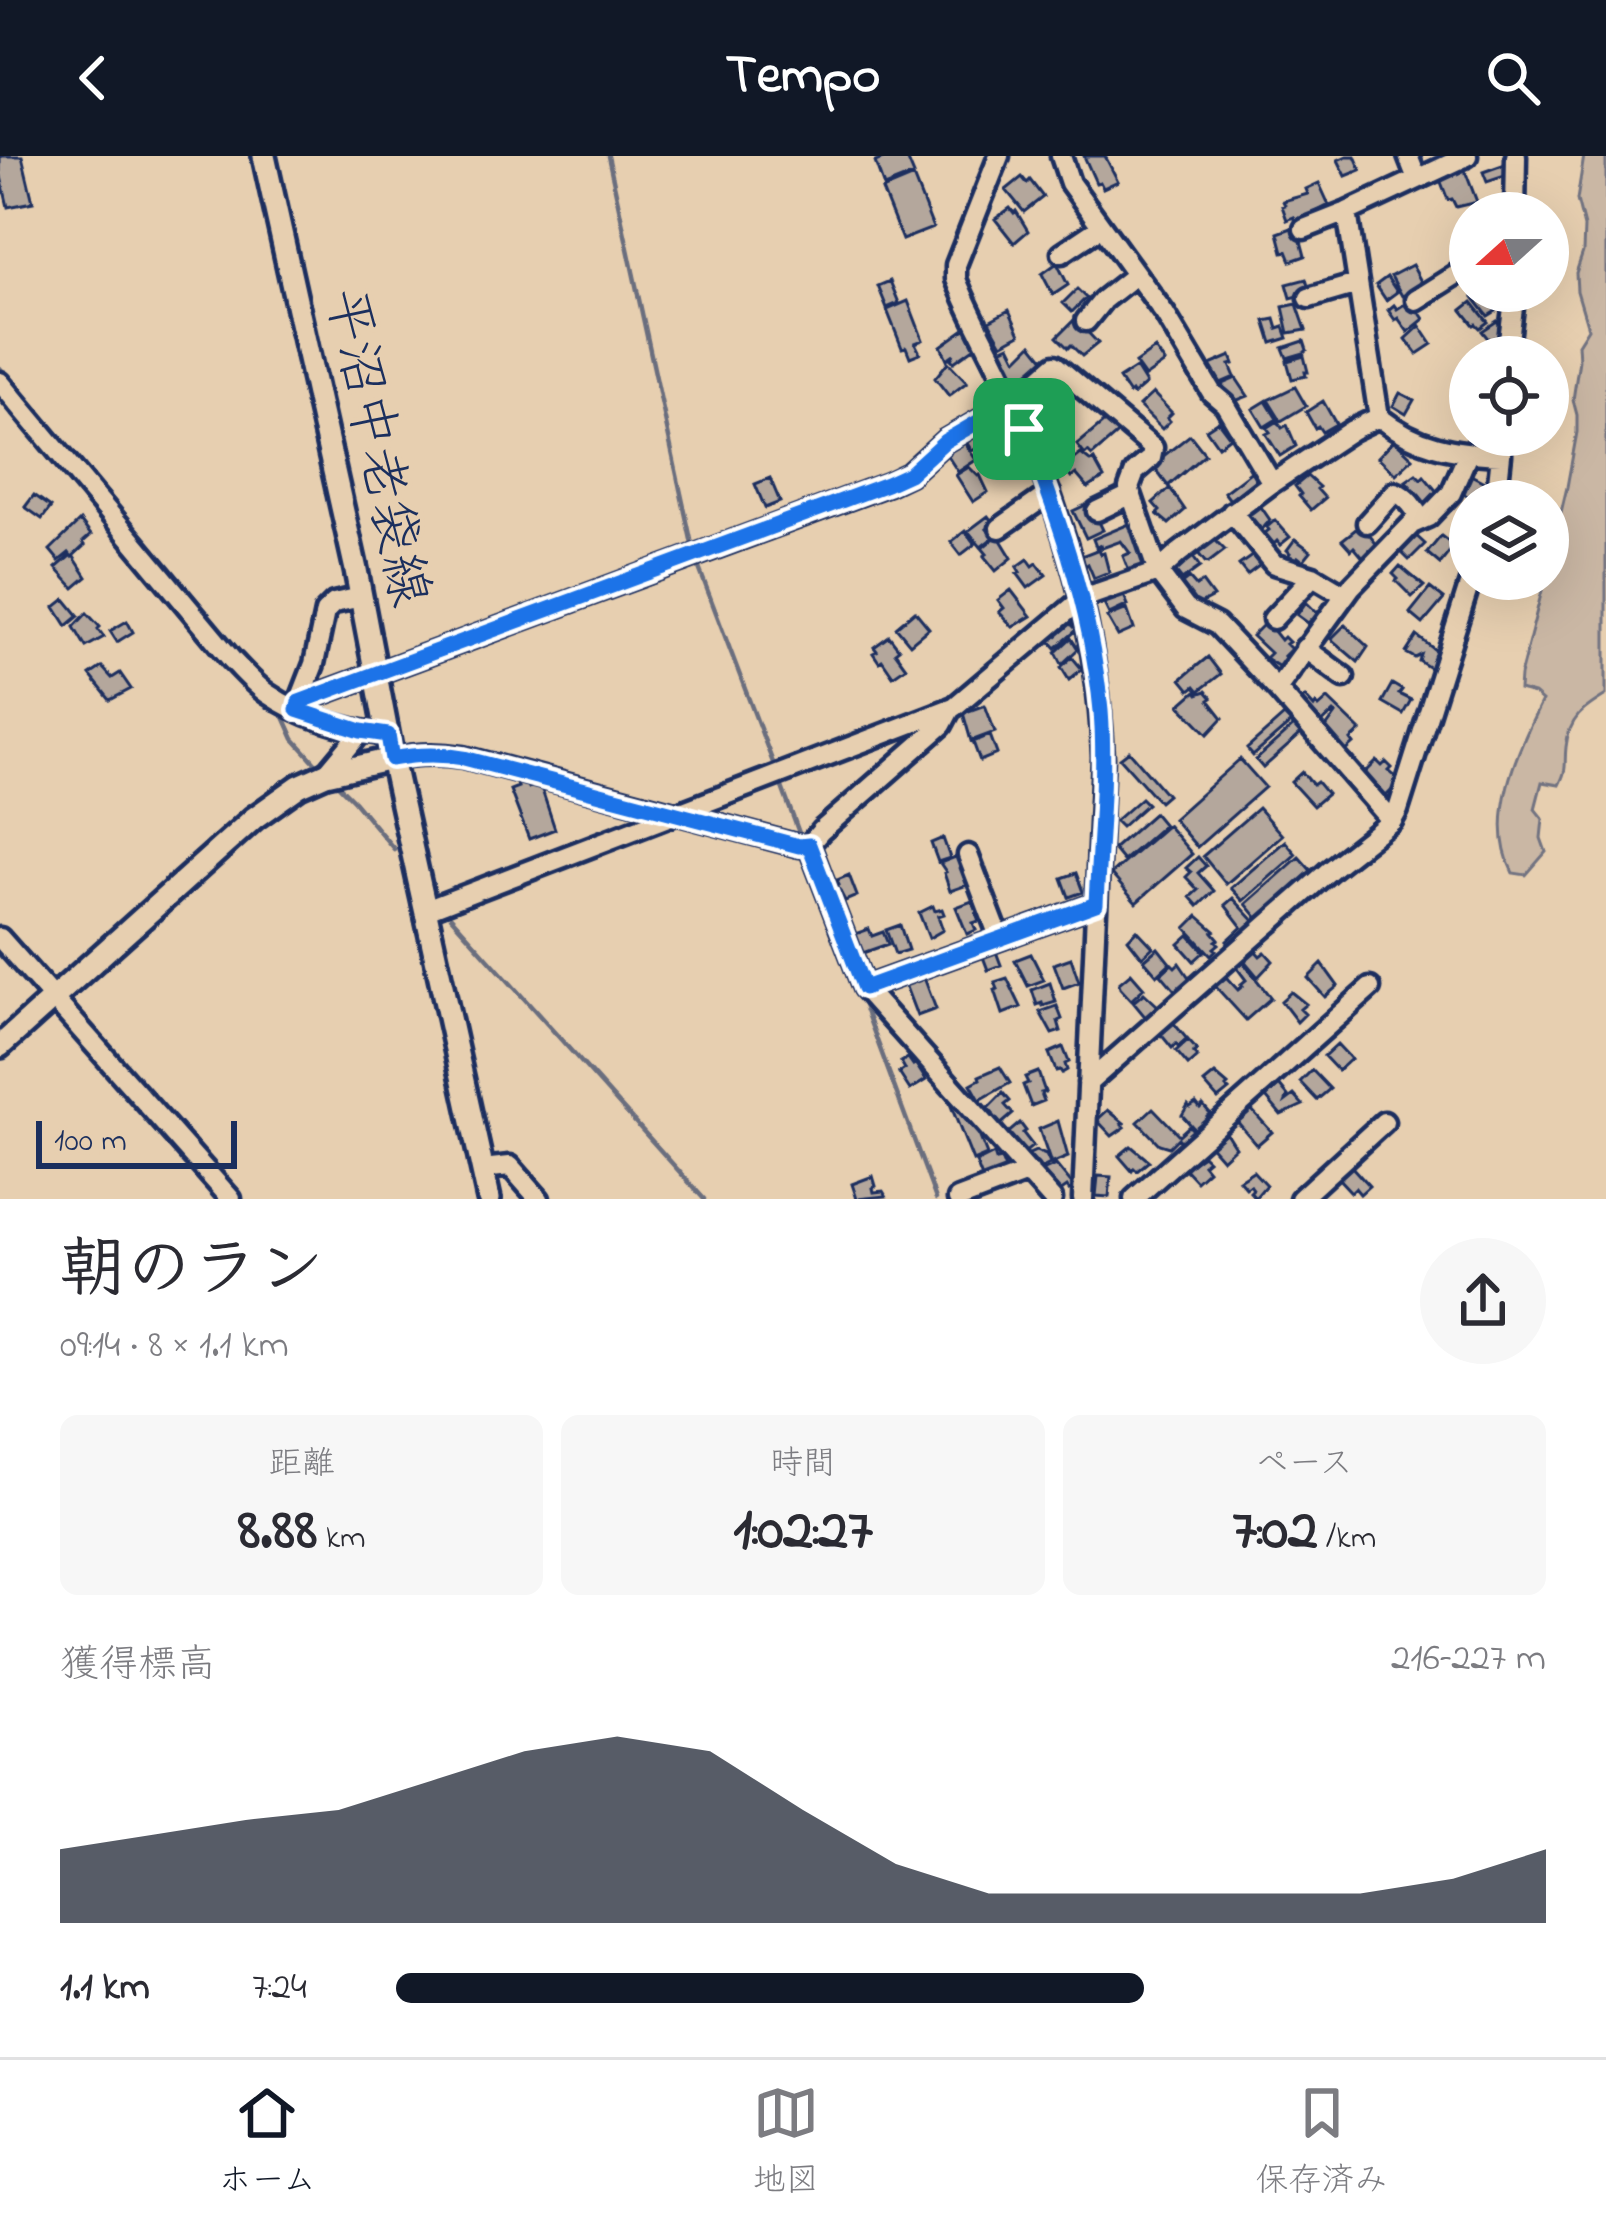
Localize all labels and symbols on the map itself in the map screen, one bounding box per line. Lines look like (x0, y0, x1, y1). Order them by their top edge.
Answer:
north arrow (1449, 192, 1569, 312)
street label: 平沼中老袋線 (302, 281, 446, 615)
pin (973, 378, 1075, 480)
scale bar (36, 1115, 237, 1168)

